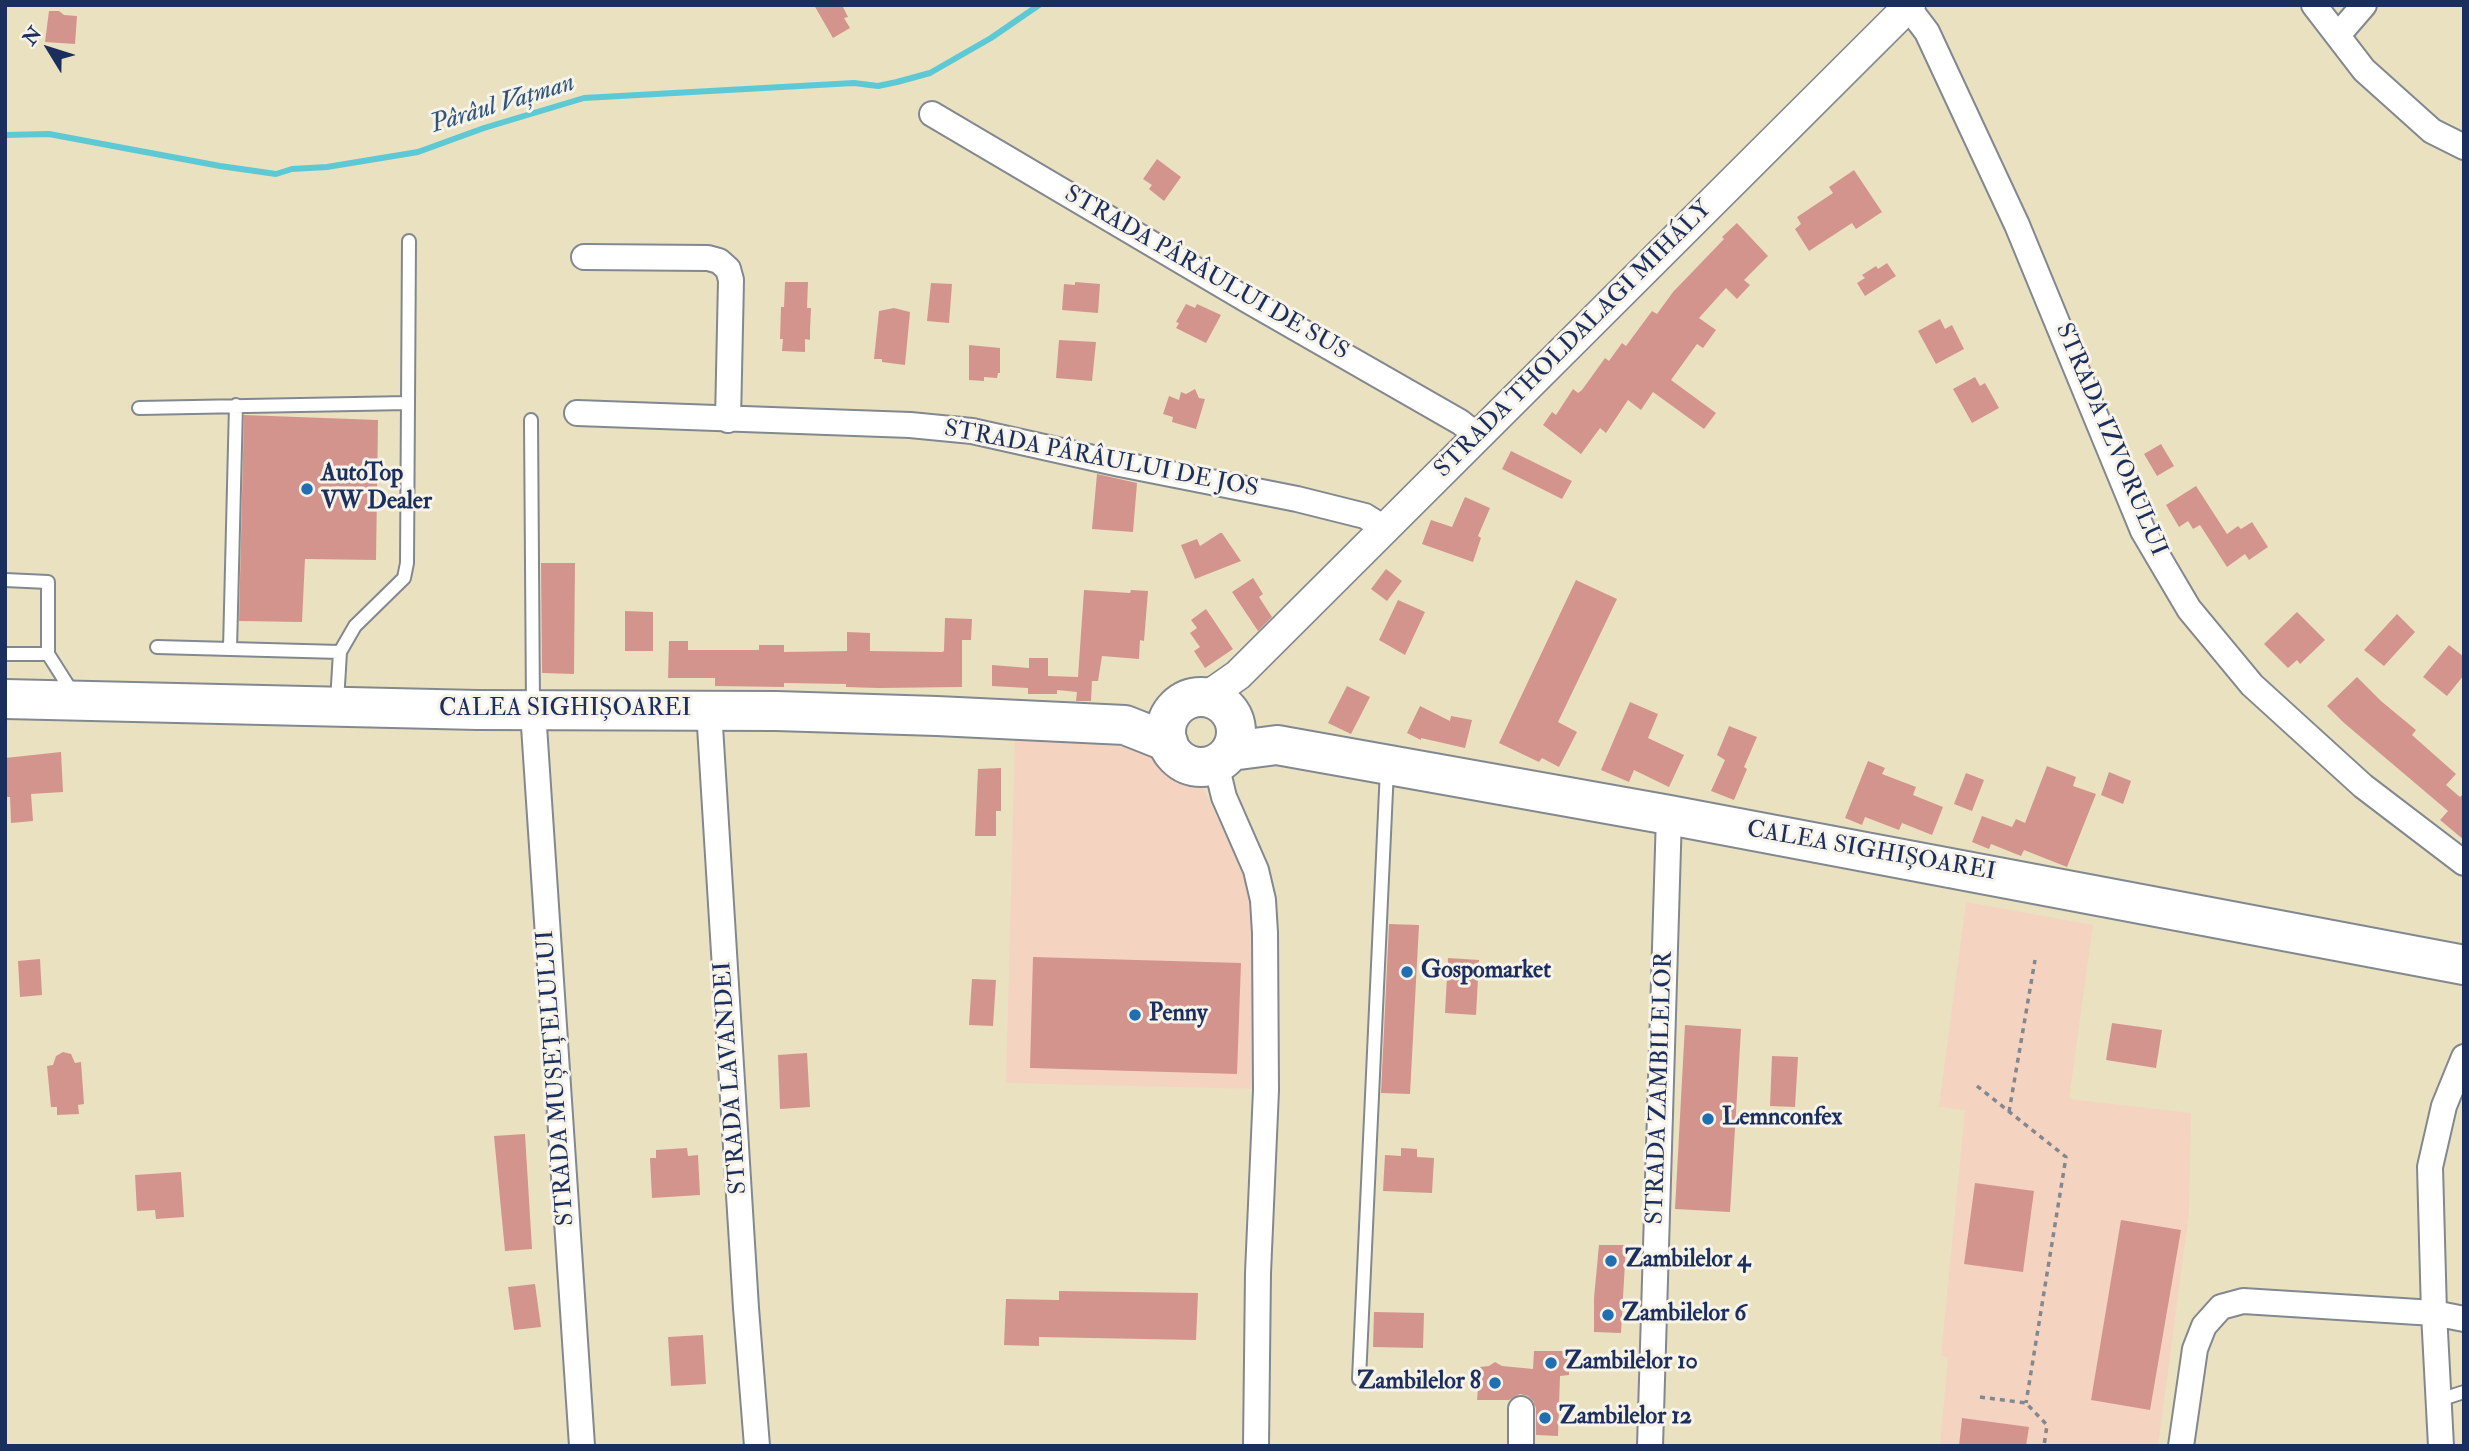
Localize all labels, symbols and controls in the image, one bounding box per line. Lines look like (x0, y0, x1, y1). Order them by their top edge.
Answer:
north arrow (14, 14, 84, 84)
text: N (18, 22, 47, 50)
water label: Pârâul Vațman (427, 68, 579, 142)
street label: STRADA PÂRÂULUI DE SUS (1059, 181, 1353, 367)
street label: STRADA THOLDALAGI MIHÁLY (1429, 195, 1719, 485)
street label: STRADA IZVORULUI (2048, 319, 2172, 561)
street label: STRADA PÂRÂULUI DE JOS (941, 415, 1261, 505)
place label: AutoTop VW Dealer (321, 461, 432, 517)
marker: AutoTop VW Dealer (299, 481, 315, 497)
street label: CALEA SIGHIȘOAREI (439, 696, 691, 724)
street label: CALEA SIGHIȘOAREI (1744, 816, 1998, 888)
street label: STRADA MUȘEȚELULUI (532, 929, 582, 1227)
street label: STRADA ZAMBILELOR (1642, 951, 1680, 1225)
place label: Gospomarket (1421, 958, 1551, 986)
street label: STRADA LAVANDEI (709, 961, 755, 1195)
marker: Gospomarket (1399, 964, 1415, 980)
place label: Penny (1149, 1001, 1207, 1029)
marker: Penny (1127, 1007, 1143, 1023)
place label: Lemnconfex (1722, 1105, 1842, 1133)
marker: Lemnconfex (1700, 1111, 1716, 1127)
place label: Zambilelor 4 (1625, 1247, 1750, 1275)
marker: Zambilelor 4 (1603, 1253, 1619, 1269)
place label: Zambilelor 6 (1622, 1301, 1746, 1329)
marker: Zambilelor 6 (1600, 1307, 1616, 1323)
place label: Zambilelor 10 (1565, 1349, 1698, 1377)
marker: Zambilelor 10 (1543, 1355, 1559, 1371)
place label: Zambilelor 8 (1358, 1369, 1481, 1397)
marker: Zambilelor 8 (1487, 1375, 1503, 1391)
place label: Zambilelor 12 (1559, 1404, 1692, 1432)
marker: Zambilelor 12 (1537, 1410, 1553, 1426)

